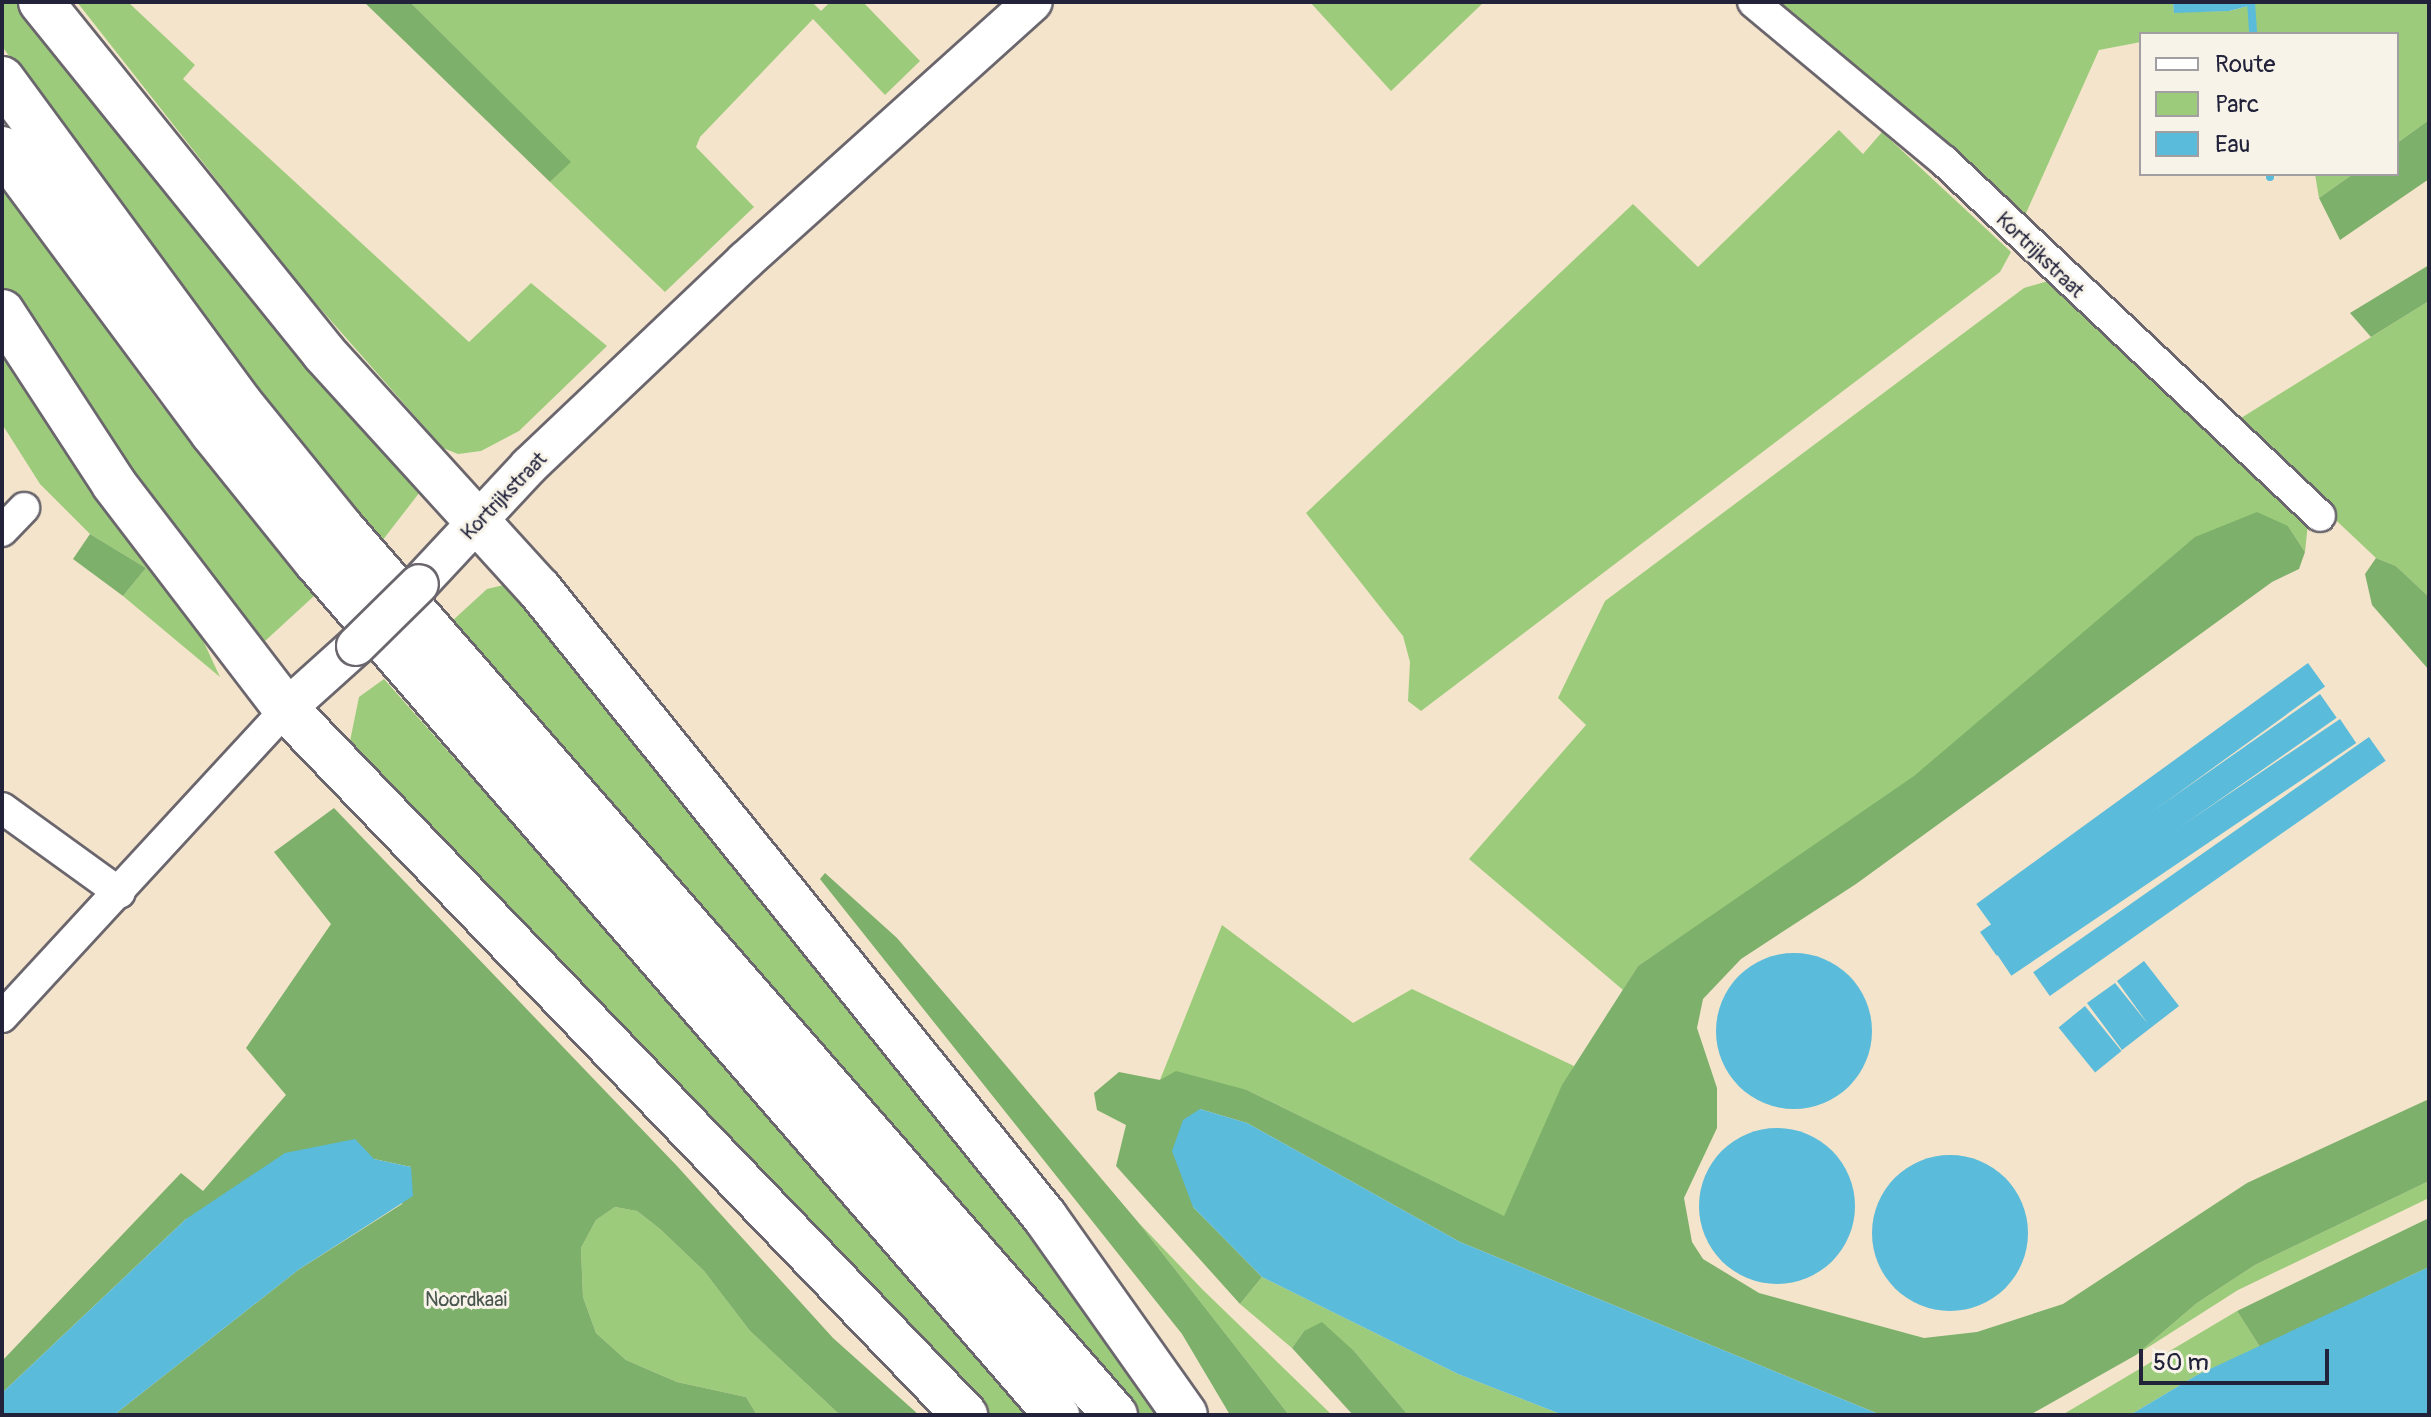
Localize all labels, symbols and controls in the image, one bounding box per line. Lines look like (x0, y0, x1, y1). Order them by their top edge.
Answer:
legend (2139, 32, 2399, 176)
text: Route (2215, 50, 2275, 79)
text: Parc (2215, 90, 2259, 119)
text: Eau (2215, 130, 2250, 159)
street label: Kortrijkstraat (1991, 207, 2089, 303)
street label: Kortrijkstraat (456, 447, 552, 545)
park label: Noordkaai (425, 1287, 507, 1311)
scale bar (2143, 1333, 2333, 1383)
text: 50 m (2153, 1348, 2209, 1377)

